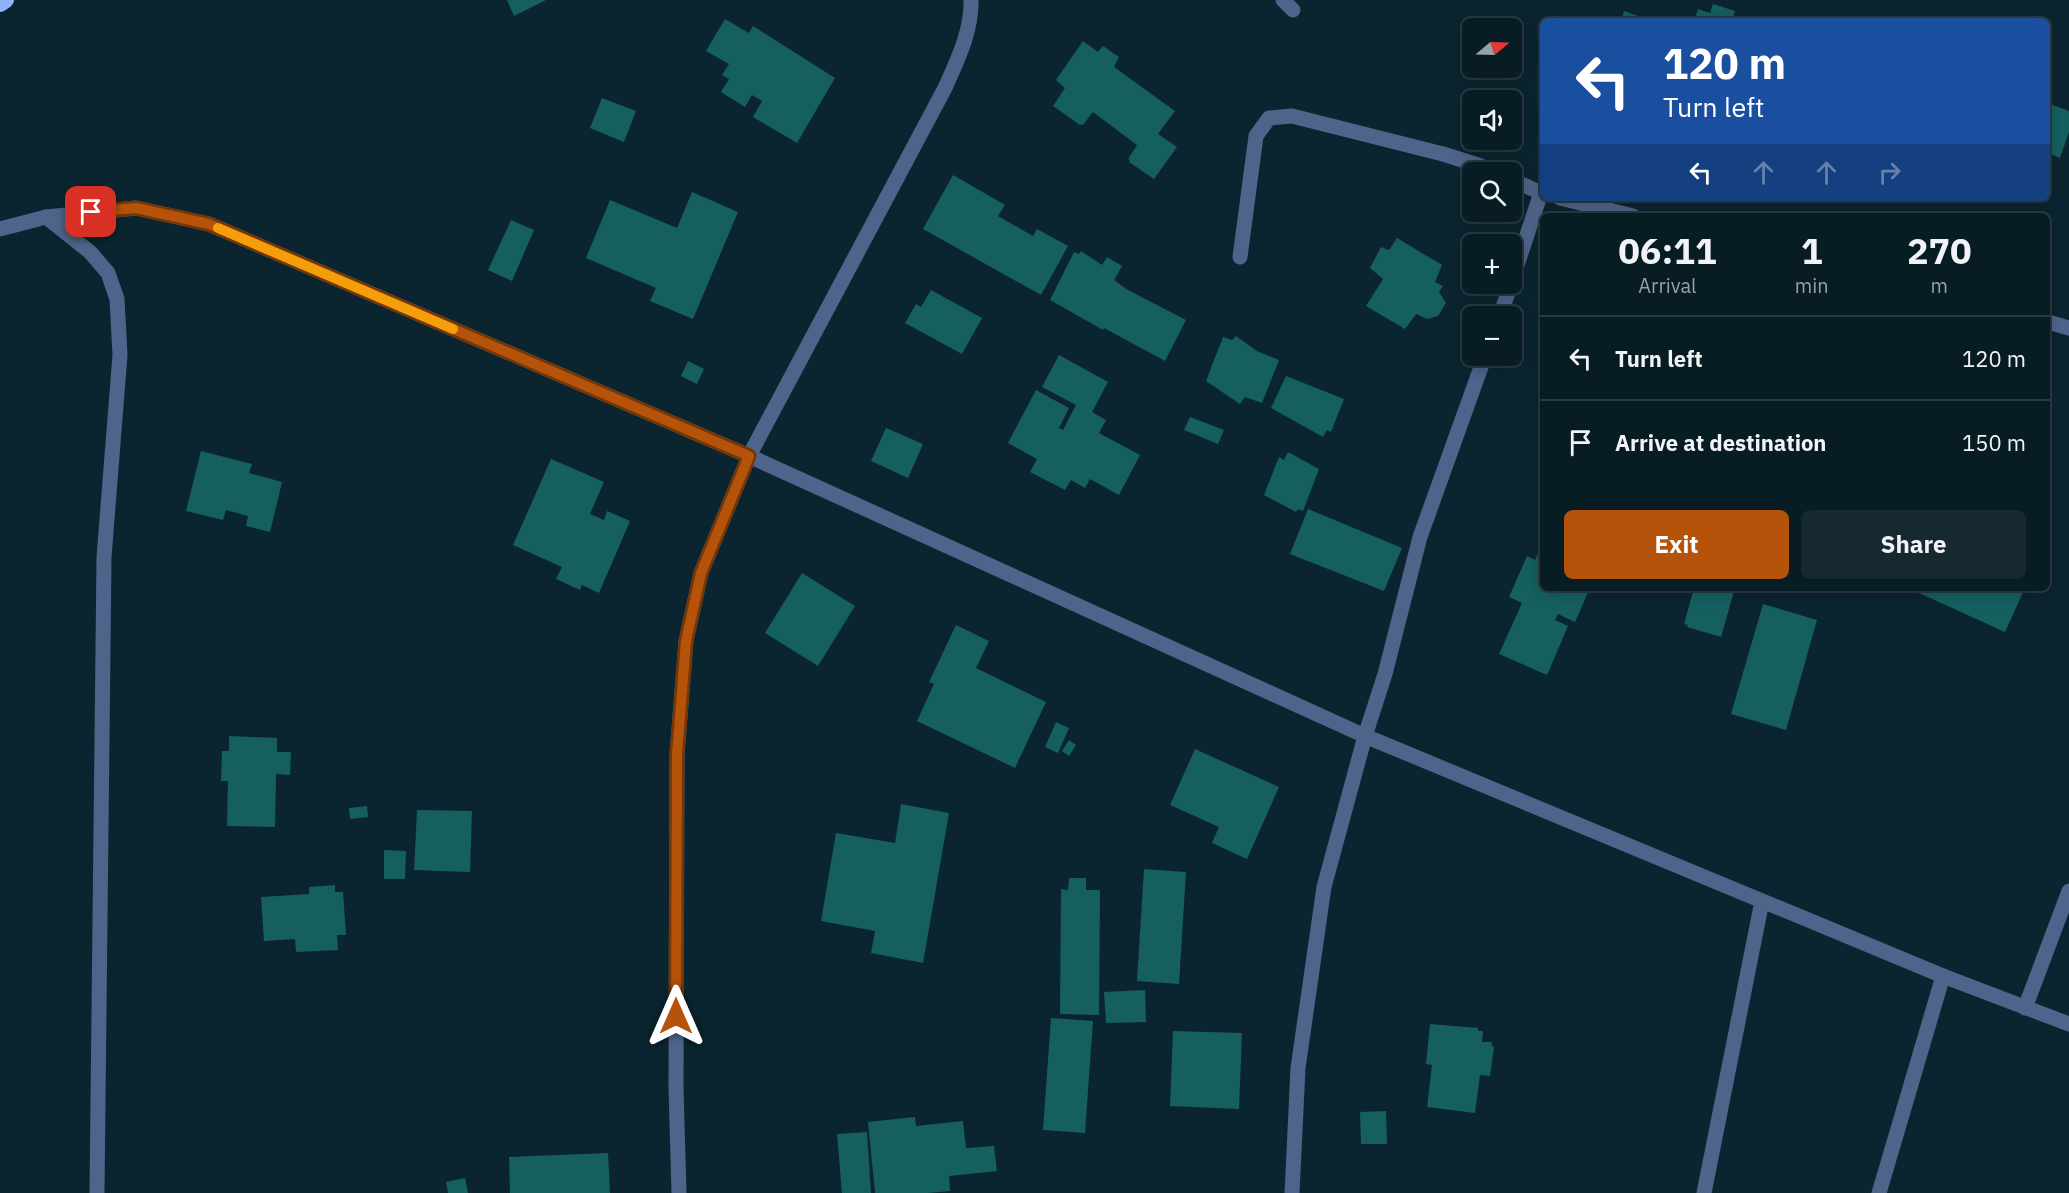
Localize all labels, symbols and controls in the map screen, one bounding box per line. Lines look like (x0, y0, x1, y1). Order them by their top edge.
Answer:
north arrow (1462, 18, 1522, 78)
map controls (1462, 18, 1522, 366)
text: 120 m (1663, 36, 1786, 91)
icon: left (1564, 42, 1642, 120)
text: Turn left (1663, 89, 1764, 124)
button: sound (1462, 90, 1522, 150)
icon: left (1684, 156, 1717, 189)
icon: ahead (1747, 156, 1780, 189)
icon: ahead (1810, 156, 1843, 189)
icon: right (1873, 156, 1906, 189)
button: search (1462, 162, 1522, 222)
pin (65, 186, 116, 237)
icon: arrive (74, 195, 107, 228)
text: 06:11 (1618, 227, 1717, 274)
text: 1 (1801, 227, 1823, 274)
text: 270 (1907, 227, 1972, 274)
button: + (1462, 234, 1522, 294)
text: Arrival (1638, 272, 1697, 299)
text: min (1795, 272, 1829, 299)
text: m (1931, 272, 1948, 299)
button: − (1462, 306, 1522, 366)
icon: left (1564, 342, 1597, 375)
text: Turn left (1615, 344, 1703, 373)
text: 120 m (1962, 344, 2026, 373)
icon: arrive (1564, 426, 1597, 459)
text: Arrive at destination (1615, 428, 1826, 457)
text: 150 m (1962, 428, 2026, 457)
button: Exit (1564, 510, 1789, 579)
button: Share (1801, 510, 2026, 579)
position arrow (644, 984, 708, 1048)

